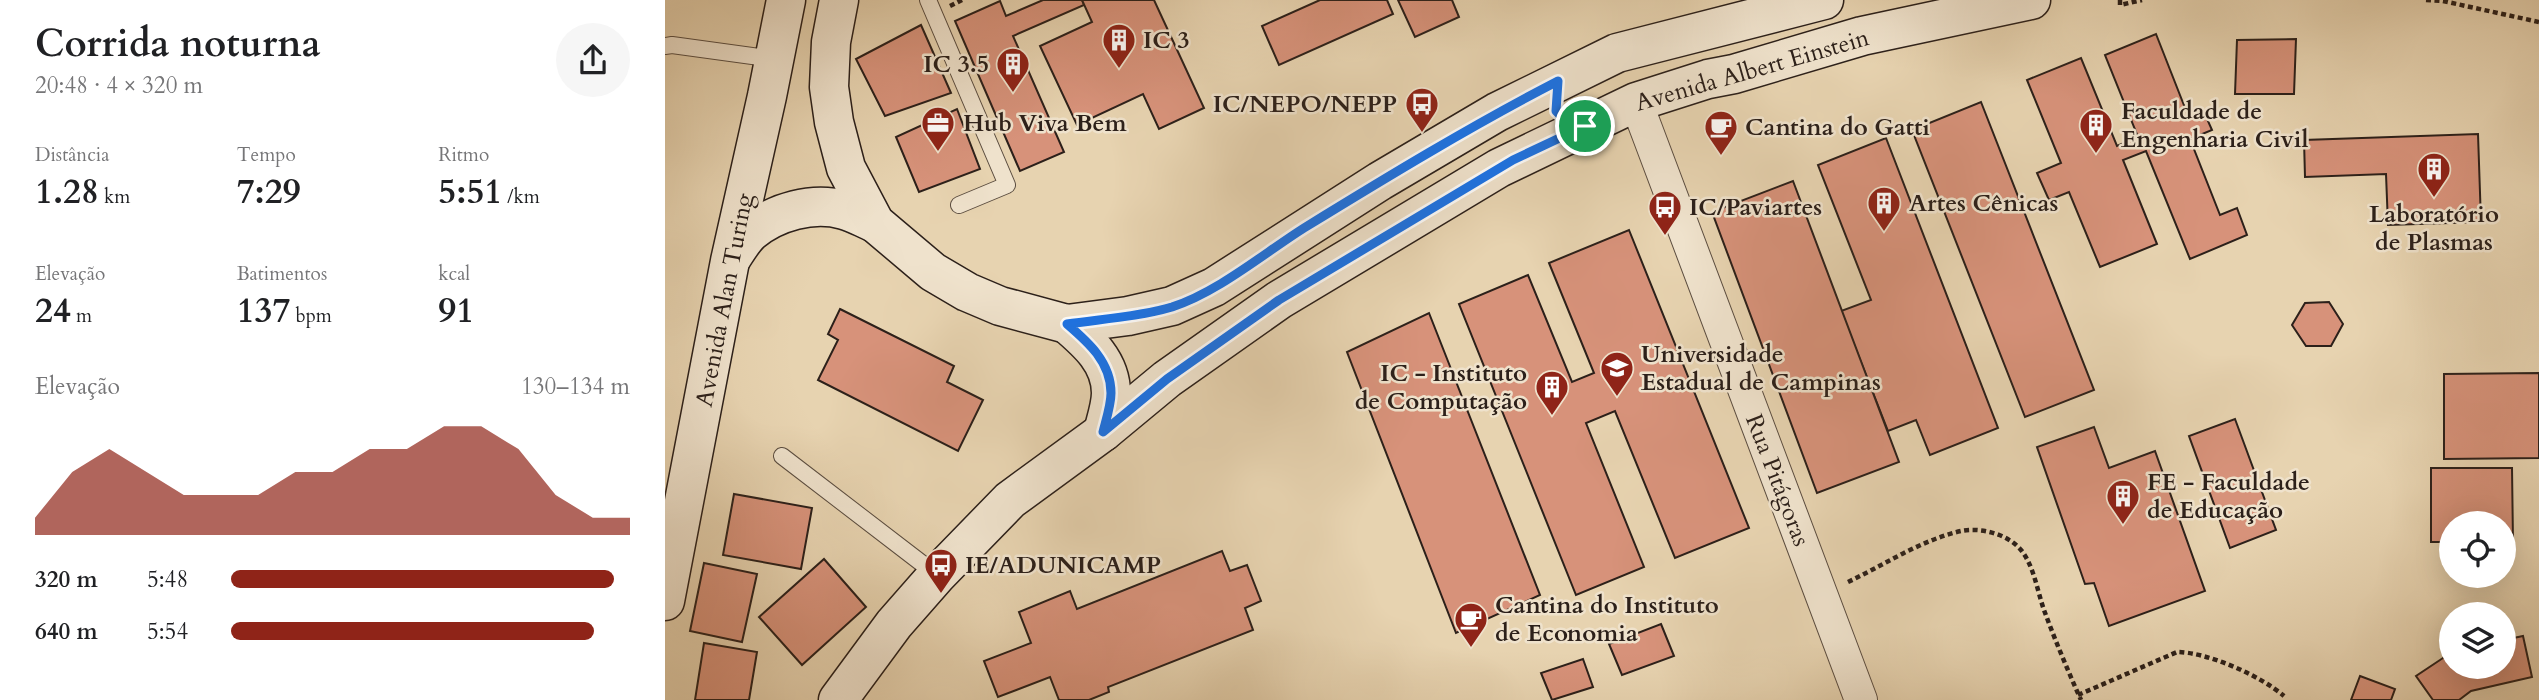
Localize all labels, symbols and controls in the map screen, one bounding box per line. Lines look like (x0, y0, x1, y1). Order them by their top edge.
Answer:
text: Corrida noturna (35, 18, 321, 70)
building icon: IC 3 (1100, 21, 1138, 70)
street label: Avenida Albert Einstein (1631, 21, 1873, 120)
button: share (556, 23, 630, 97)
place label: IC 3 (1143, 24, 1190, 57)
building icon: IC 3.5 (994, 45, 1032, 94)
place label: IC 3.5 (923, 48, 989, 81)
text: 20:48 · 4 × 320 m (35, 70, 203, 101)
bus stop icon: IC/NEPO/NEPP (1403, 85, 1441, 134)
place label: IC/NEPO/NEPP (1213, 88, 1397, 121)
place label: Faculdade de Engenharia Civil (2121, 95, 2309, 156)
pin (1555, 96, 1615, 156)
office icon: Hub Viva Bem (919, 104, 957, 153)
building icon: Faculdade de Engenharia Civil (2077, 106, 2115, 155)
place label: Hub Viva Bem (963, 107, 1127, 140)
icon: arrive (1566, 107, 1604, 145)
cafe icon: Cantina do Gatti (1702, 108, 1740, 157)
place label: Cantina do Gatti (1745, 111, 1930, 144)
text: Distância (35, 142, 109, 168)
text: Tempo (237, 142, 296, 168)
text: Ritmo (438, 142, 489, 168)
building icon: Laboratório de Plasmas (2415, 150, 2453, 199)
text: 1.28 (35, 168, 99, 216)
text: 7:29 (237, 168, 301, 216)
text: 5:51 (438, 168, 502, 216)
text: km (99, 184, 130, 210)
text: /km (502, 184, 540, 210)
building icon: Artes Cênicas (1865, 184, 1903, 233)
place label: Artes Cênicas (1909, 187, 2058, 220)
bus stop icon: IC/Paviartes (1646, 188, 1684, 237)
street label: Avenida Alan Turing (688, 190, 762, 410)
place label: IC/Paviartes (1689, 191, 1822, 224)
place label: Laboratório de Plasmas (2369, 198, 2499, 259)
text: Elevação (35, 261, 105, 287)
text: Batimentos (237, 261, 327, 287)
text: kcal (438, 261, 470, 287)
text: 24 (35, 287, 71, 335)
text: 137 (237, 287, 290, 335)
text: 91 (438, 287, 474, 335)
text: m (71, 303, 92, 329)
text: bpm (290, 303, 332, 329)
place label: Universidade Estadual de Campinas (1641, 338, 1881, 399)
school or university icon: Universidade Estadual de Campinas (1598, 349, 1636, 398)
place label: IC - Instituto de Computação (1355, 357, 1527, 418)
building icon: IC - Instituto de Computação (1533, 368, 1571, 417)
text: Elevação (35, 371, 120, 402)
text: 130–134 m (521, 371, 630, 402)
street label: Rua Pitágoras (1737, 409, 1818, 551)
place label: FE - Faculdade de Educação (2147, 466, 2310, 527)
building icon: FE - Faculdade de Educação (2104, 477, 2142, 526)
map controls (2439, 511, 2516, 679)
button: locate (2439, 511, 2516, 588)
bus stop icon: IE/ADUNICAMP (922, 546, 960, 595)
place label: IE/ADUNICAMP (965, 549, 1161, 582)
text: 320 m (35, 564, 98, 595)
text: 5:48 (147, 564, 188, 595)
place label: Cantina do Instituto de Economia (1495, 589, 1719, 650)
cafe icon: Cantina do Instituto de Economia (1452, 600, 1490, 649)
button: layers (2439, 602, 2516, 679)
text: 640 m (35, 616, 98, 647)
text: 5:54 (147, 616, 188, 647)

